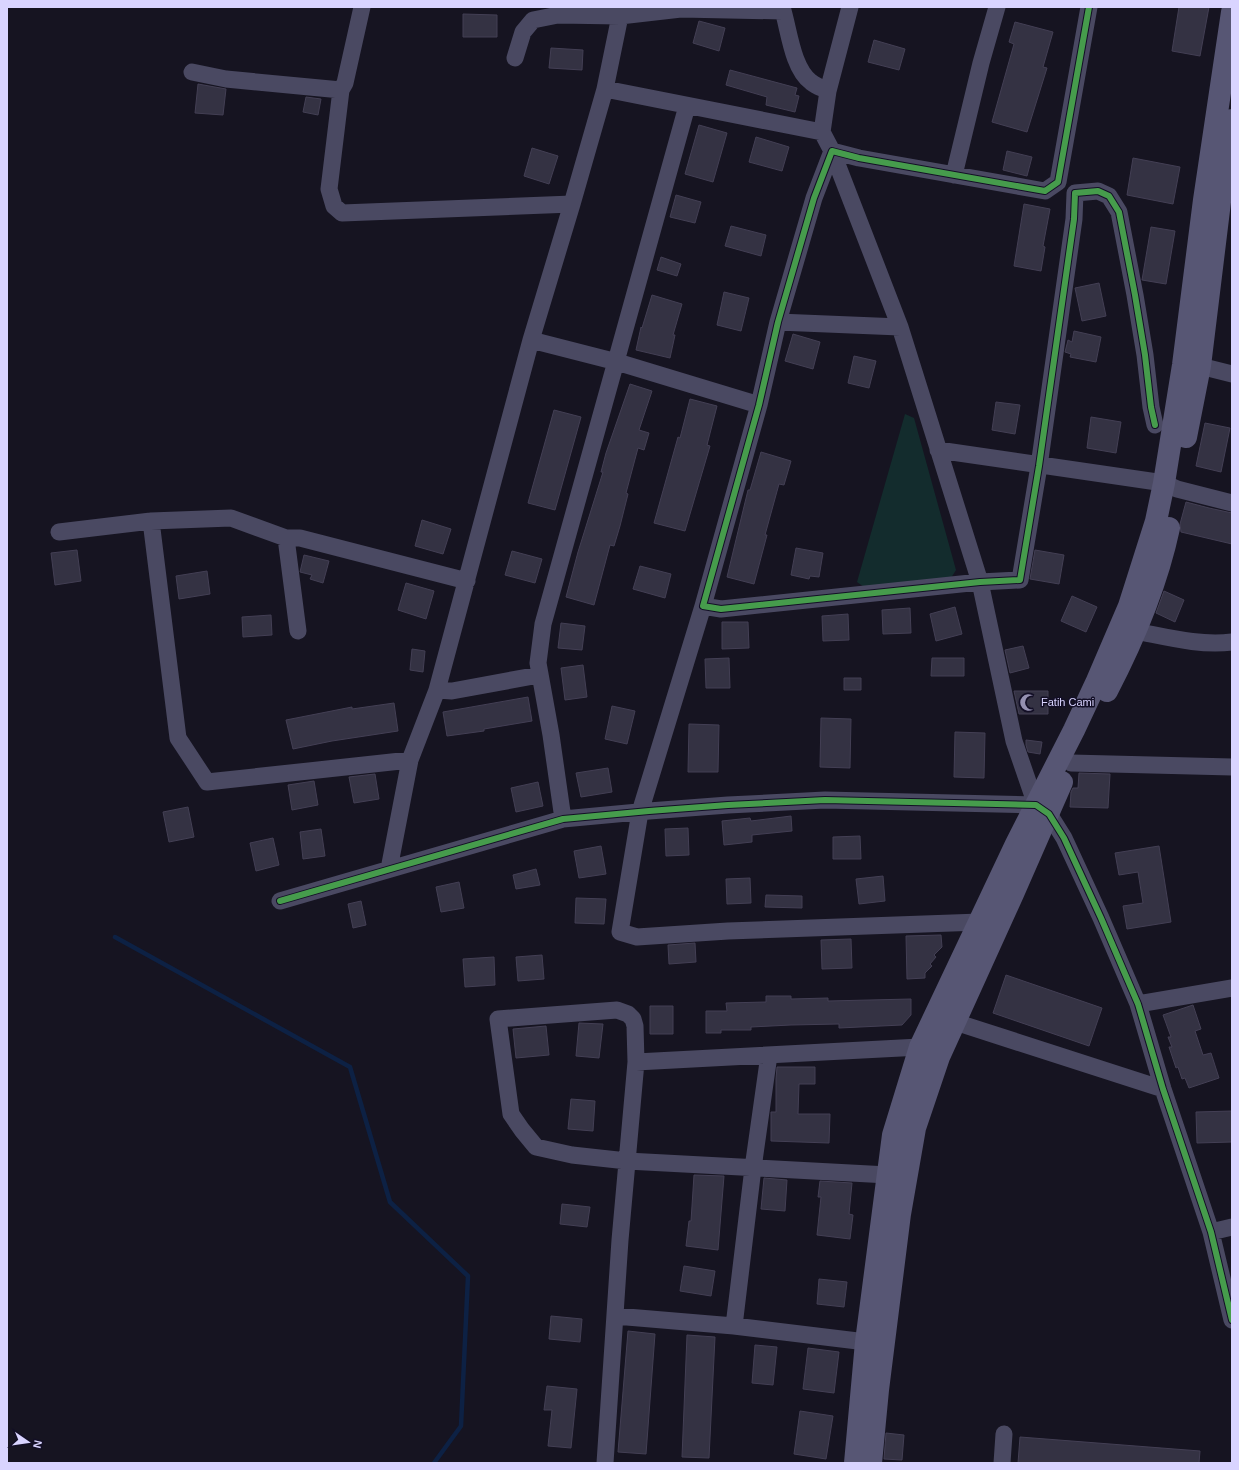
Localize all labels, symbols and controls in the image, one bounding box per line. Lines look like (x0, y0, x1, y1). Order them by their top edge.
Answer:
mosque icon: Fatih Cami (1018, 692, 1038, 712)
place label: Fatih Cami (1041, 696, 1094, 708)
north arrow (8, 1422, 48, 1462)
text: N (31, 1439, 44, 1450)

